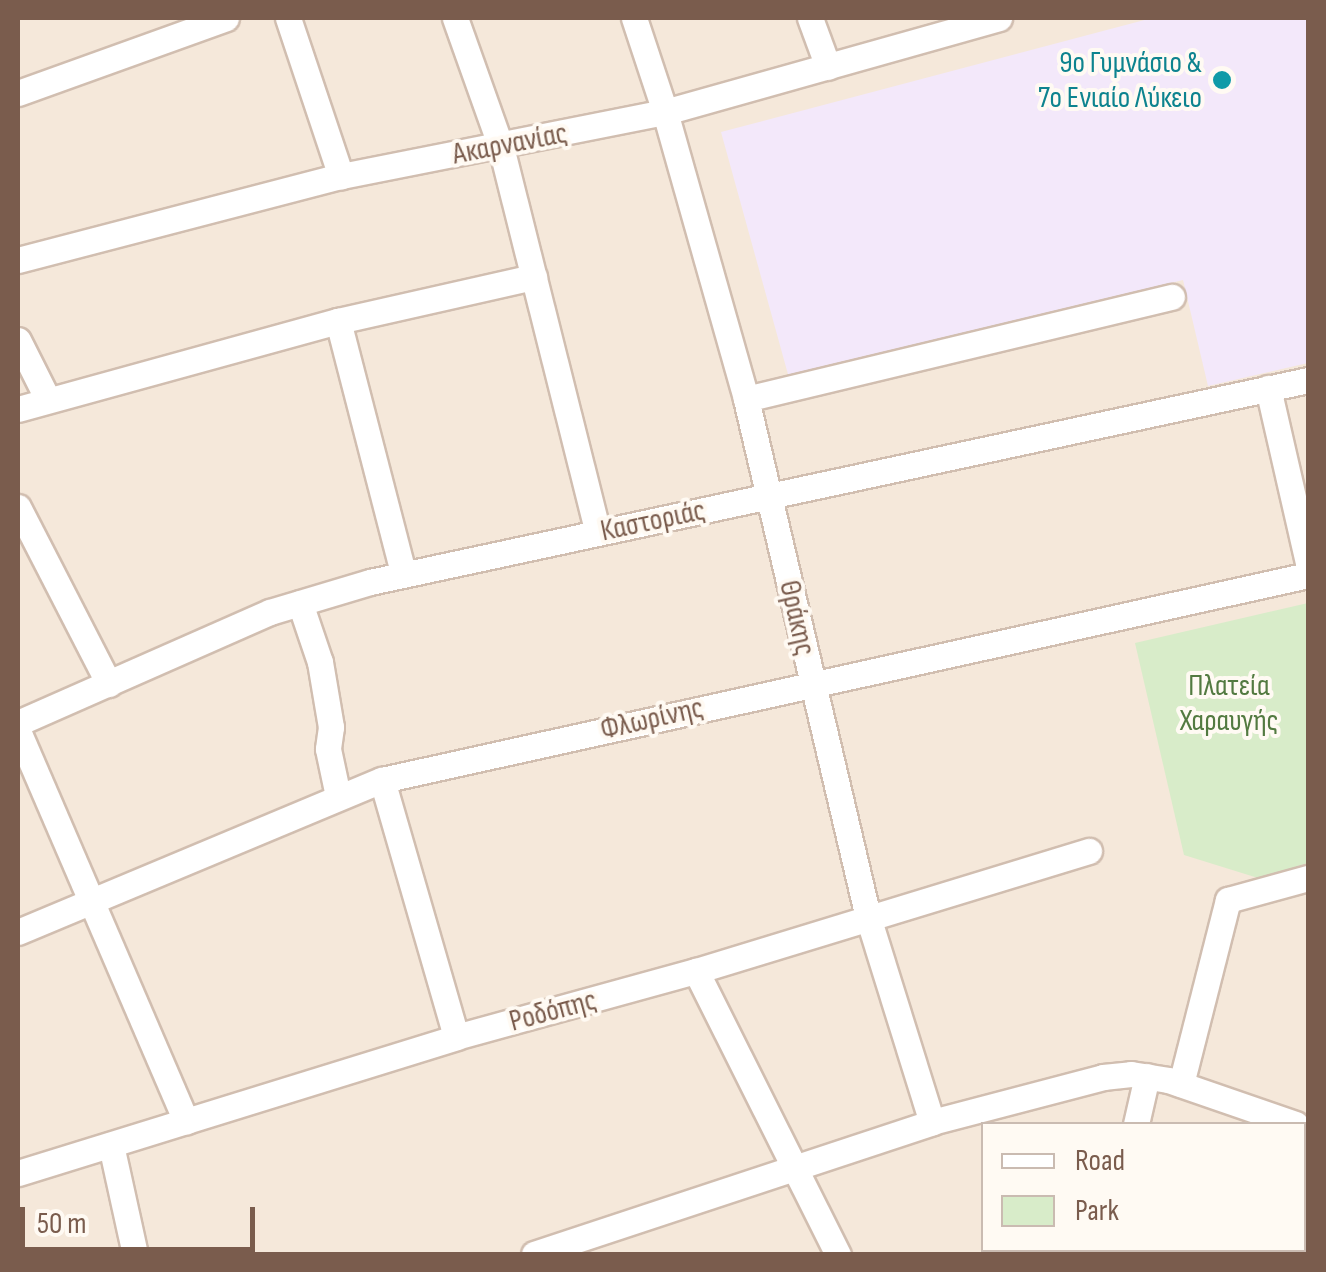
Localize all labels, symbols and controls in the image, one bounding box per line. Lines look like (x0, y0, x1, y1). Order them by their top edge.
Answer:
place label: 9ο Γυμνάσιο & 7ο Ενιαίο Λύκειο (1038, 45, 1202, 116)
marker: 9ο Γυμνάσιο & 7ο Ενιαίο Λύκειο (1211, 69, 1233, 91)
street label: Ακαρνανίας (449, 115, 571, 173)
street label: Καστοριάς (597, 492, 709, 550)
street label: Θράκης (771, 577, 823, 659)
park label: Πλατεία Χαραυγής (1180, 668, 1278, 738)
street label: Φλωρίνης (597, 690, 707, 748)
street label: Ροδόπης (505, 982, 601, 1040)
legend (981, 1122, 1306, 1252)
text: Road (1075, 1143, 1125, 1179)
scale bar (25, 1187, 260, 1249)
text: Park (1075, 1193, 1119, 1229)
text: 50 m (37, 1206, 86, 1242)

